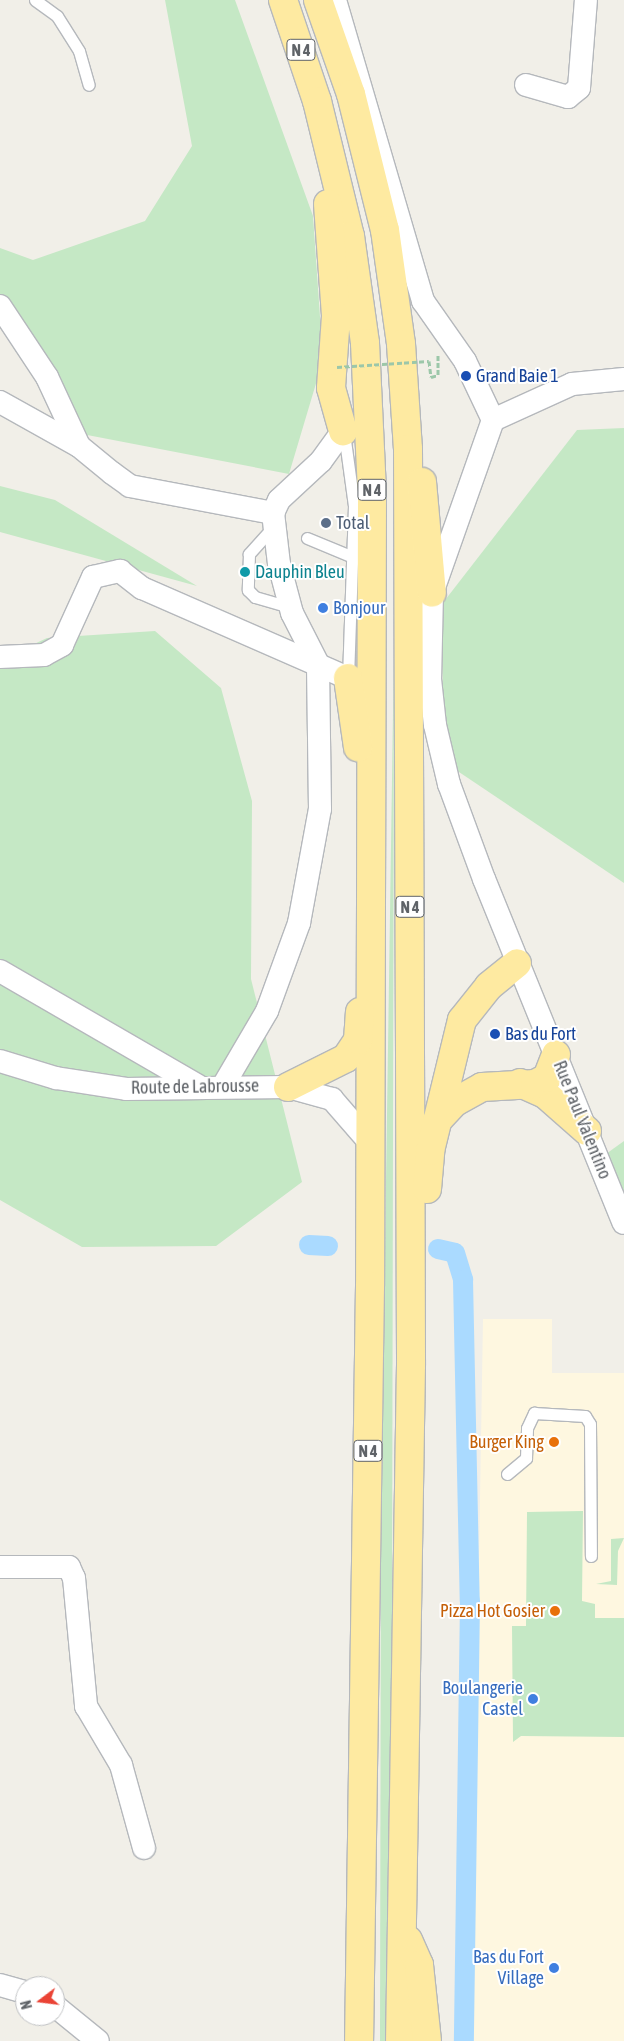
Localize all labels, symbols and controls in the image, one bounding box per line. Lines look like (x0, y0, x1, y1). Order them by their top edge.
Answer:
road number: N 4 (286, 36, 316, 64)
place label: Grand Baie 1 (476, 365, 559, 387)
marker: Grand Baie 1 (460, 370, 472, 382)
road number: N 4 (357, 476, 387, 504)
place label: Total (336, 512, 370, 534)
marker: Total (320, 517, 332, 529)
place label: Dauphin Bleu (255, 561, 345, 583)
marker: Dauphin Bleu (239, 566, 251, 578)
place label: Bonjour (333, 597, 385, 619)
marker: Bonjour (317, 602, 329, 614)
road number: N 4 (395, 894, 425, 920)
place label: Bas du Fort (505, 1023, 576, 1045)
marker: Bas du Fort (489, 1028, 501, 1040)
street label: Rue Paul Valentino (548, 1058, 616, 1182)
street label: Route de Labrousse (131, 1075, 259, 1099)
place label: Burger King (469, 1431, 544, 1453)
marker: Burger King (548, 1436, 560, 1448)
road number: N 4 (353, 1438, 383, 1464)
place label: Pizza Hot Gosier (440, 1600, 545, 1622)
marker: Pizza Hot Gosier (549, 1605, 561, 1617)
place label: Boulangerie Castel (442, 1678, 523, 1720)
marker: Boulangerie Castel (527, 1693, 539, 1705)
place label: Bas du Fort Village (473, 1947, 544, 1990)
marker: Bas du Fort Village (548, 1962, 560, 1974)
north arrow (15, 1976, 65, 2026)
text: N (18, 1999, 35, 2011)

